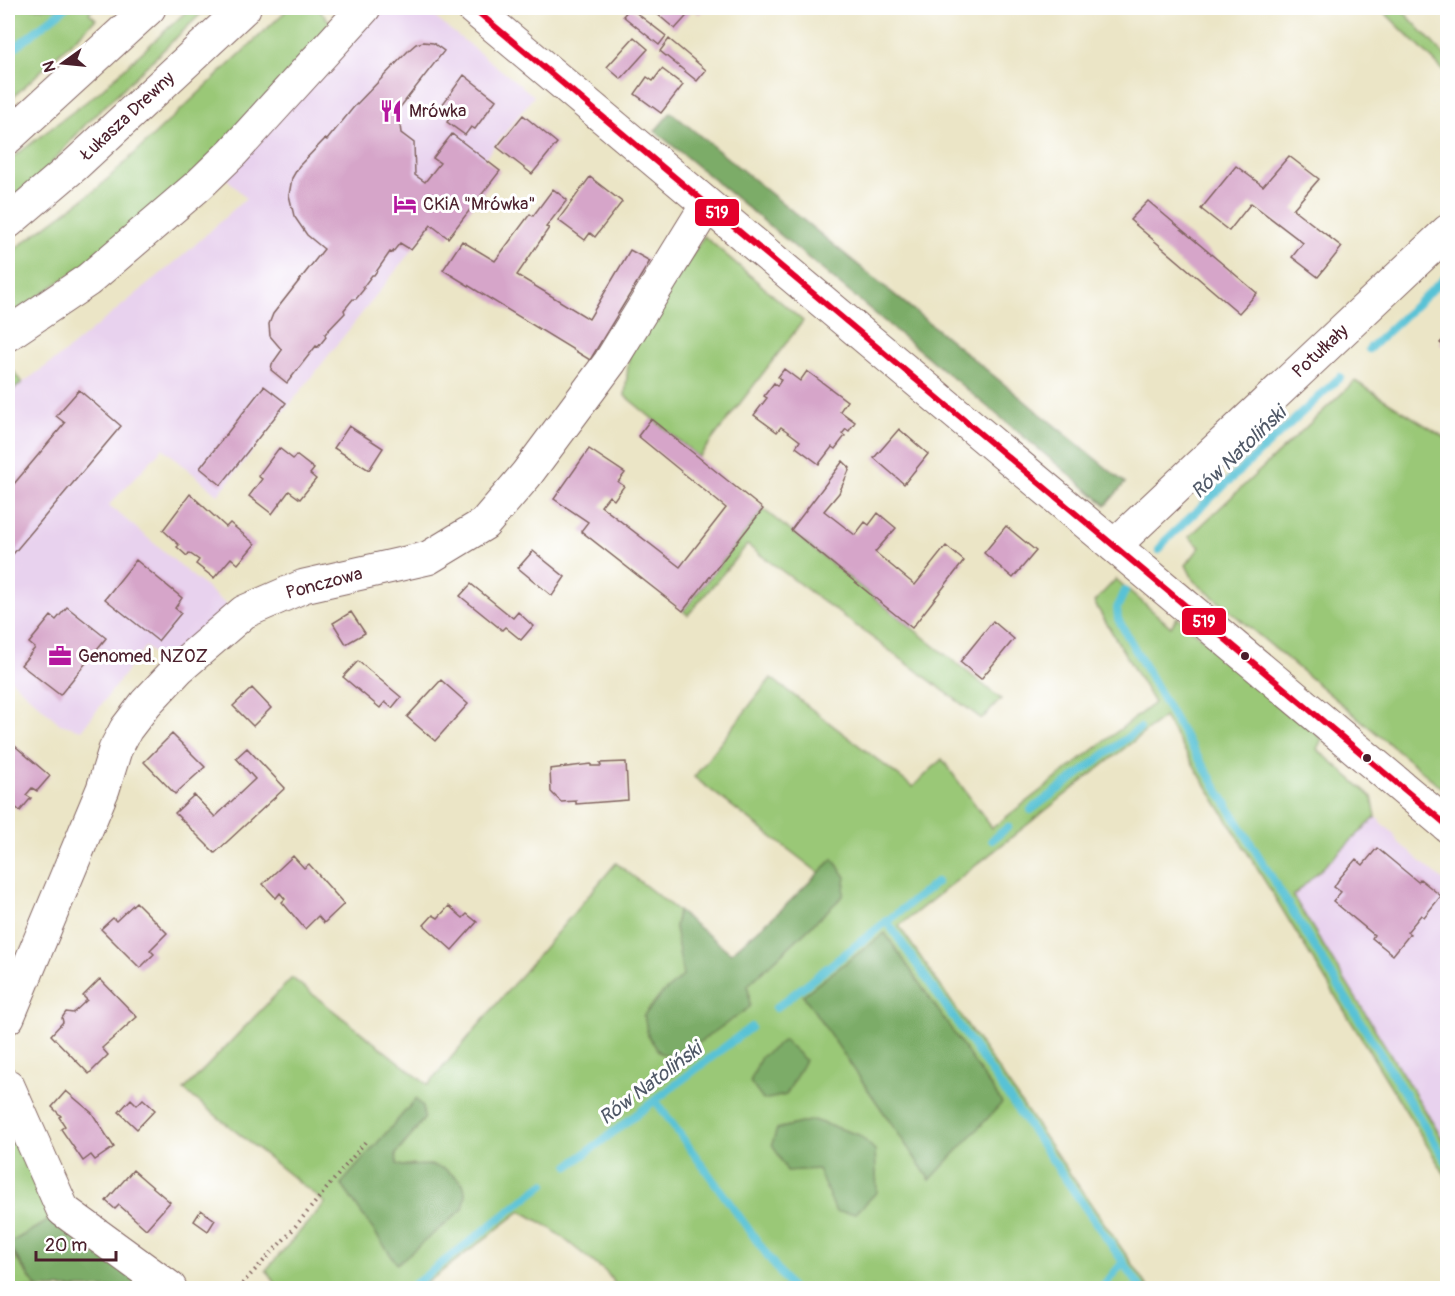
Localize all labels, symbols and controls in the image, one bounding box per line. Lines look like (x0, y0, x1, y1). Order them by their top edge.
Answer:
north arrow (33, 33, 93, 93)
text: N (38, 59, 61, 74)
street label: Łukasza Drewny (75, 67, 180, 167)
restaurant icon: Mrówka (378, 98, 404, 124)
place label: Mrówka (409, 100, 466, 123)
hotel icon: CKiA "Mrówka" (392, 191, 418, 217)
place label: CKiA "Mrówka" (423, 193, 536, 216)
line badge: 519 (694, 198, 740, 227)
text: 519 (705, 203, 729, 223)
street label: Potułkały (1287, 319, 1353, 383)
water label: Rów Natoliński (1186, 399, 1293, 504)
street label: Ponczowa (283, 562, 365, 605)
line badge: 519 (1181, 607, 1227, 636)
text: 519 (1192, 612, 1216, 632)
office icon: Genomed. NZOZ (47, 643, 73, 669)
place label: Genomed. NZOZ (78, 645, 208, 668)
unlabelled marker (1239, 650, 1251, 662)
unlabelled marker (1361, 752, 1373, 764)
water label: Rów Natoliński (594, 1035, 709, 1130)
scale bar (36, 1224, 116, 1262)
text: 20 m (45, 1234, 87, 1257)

